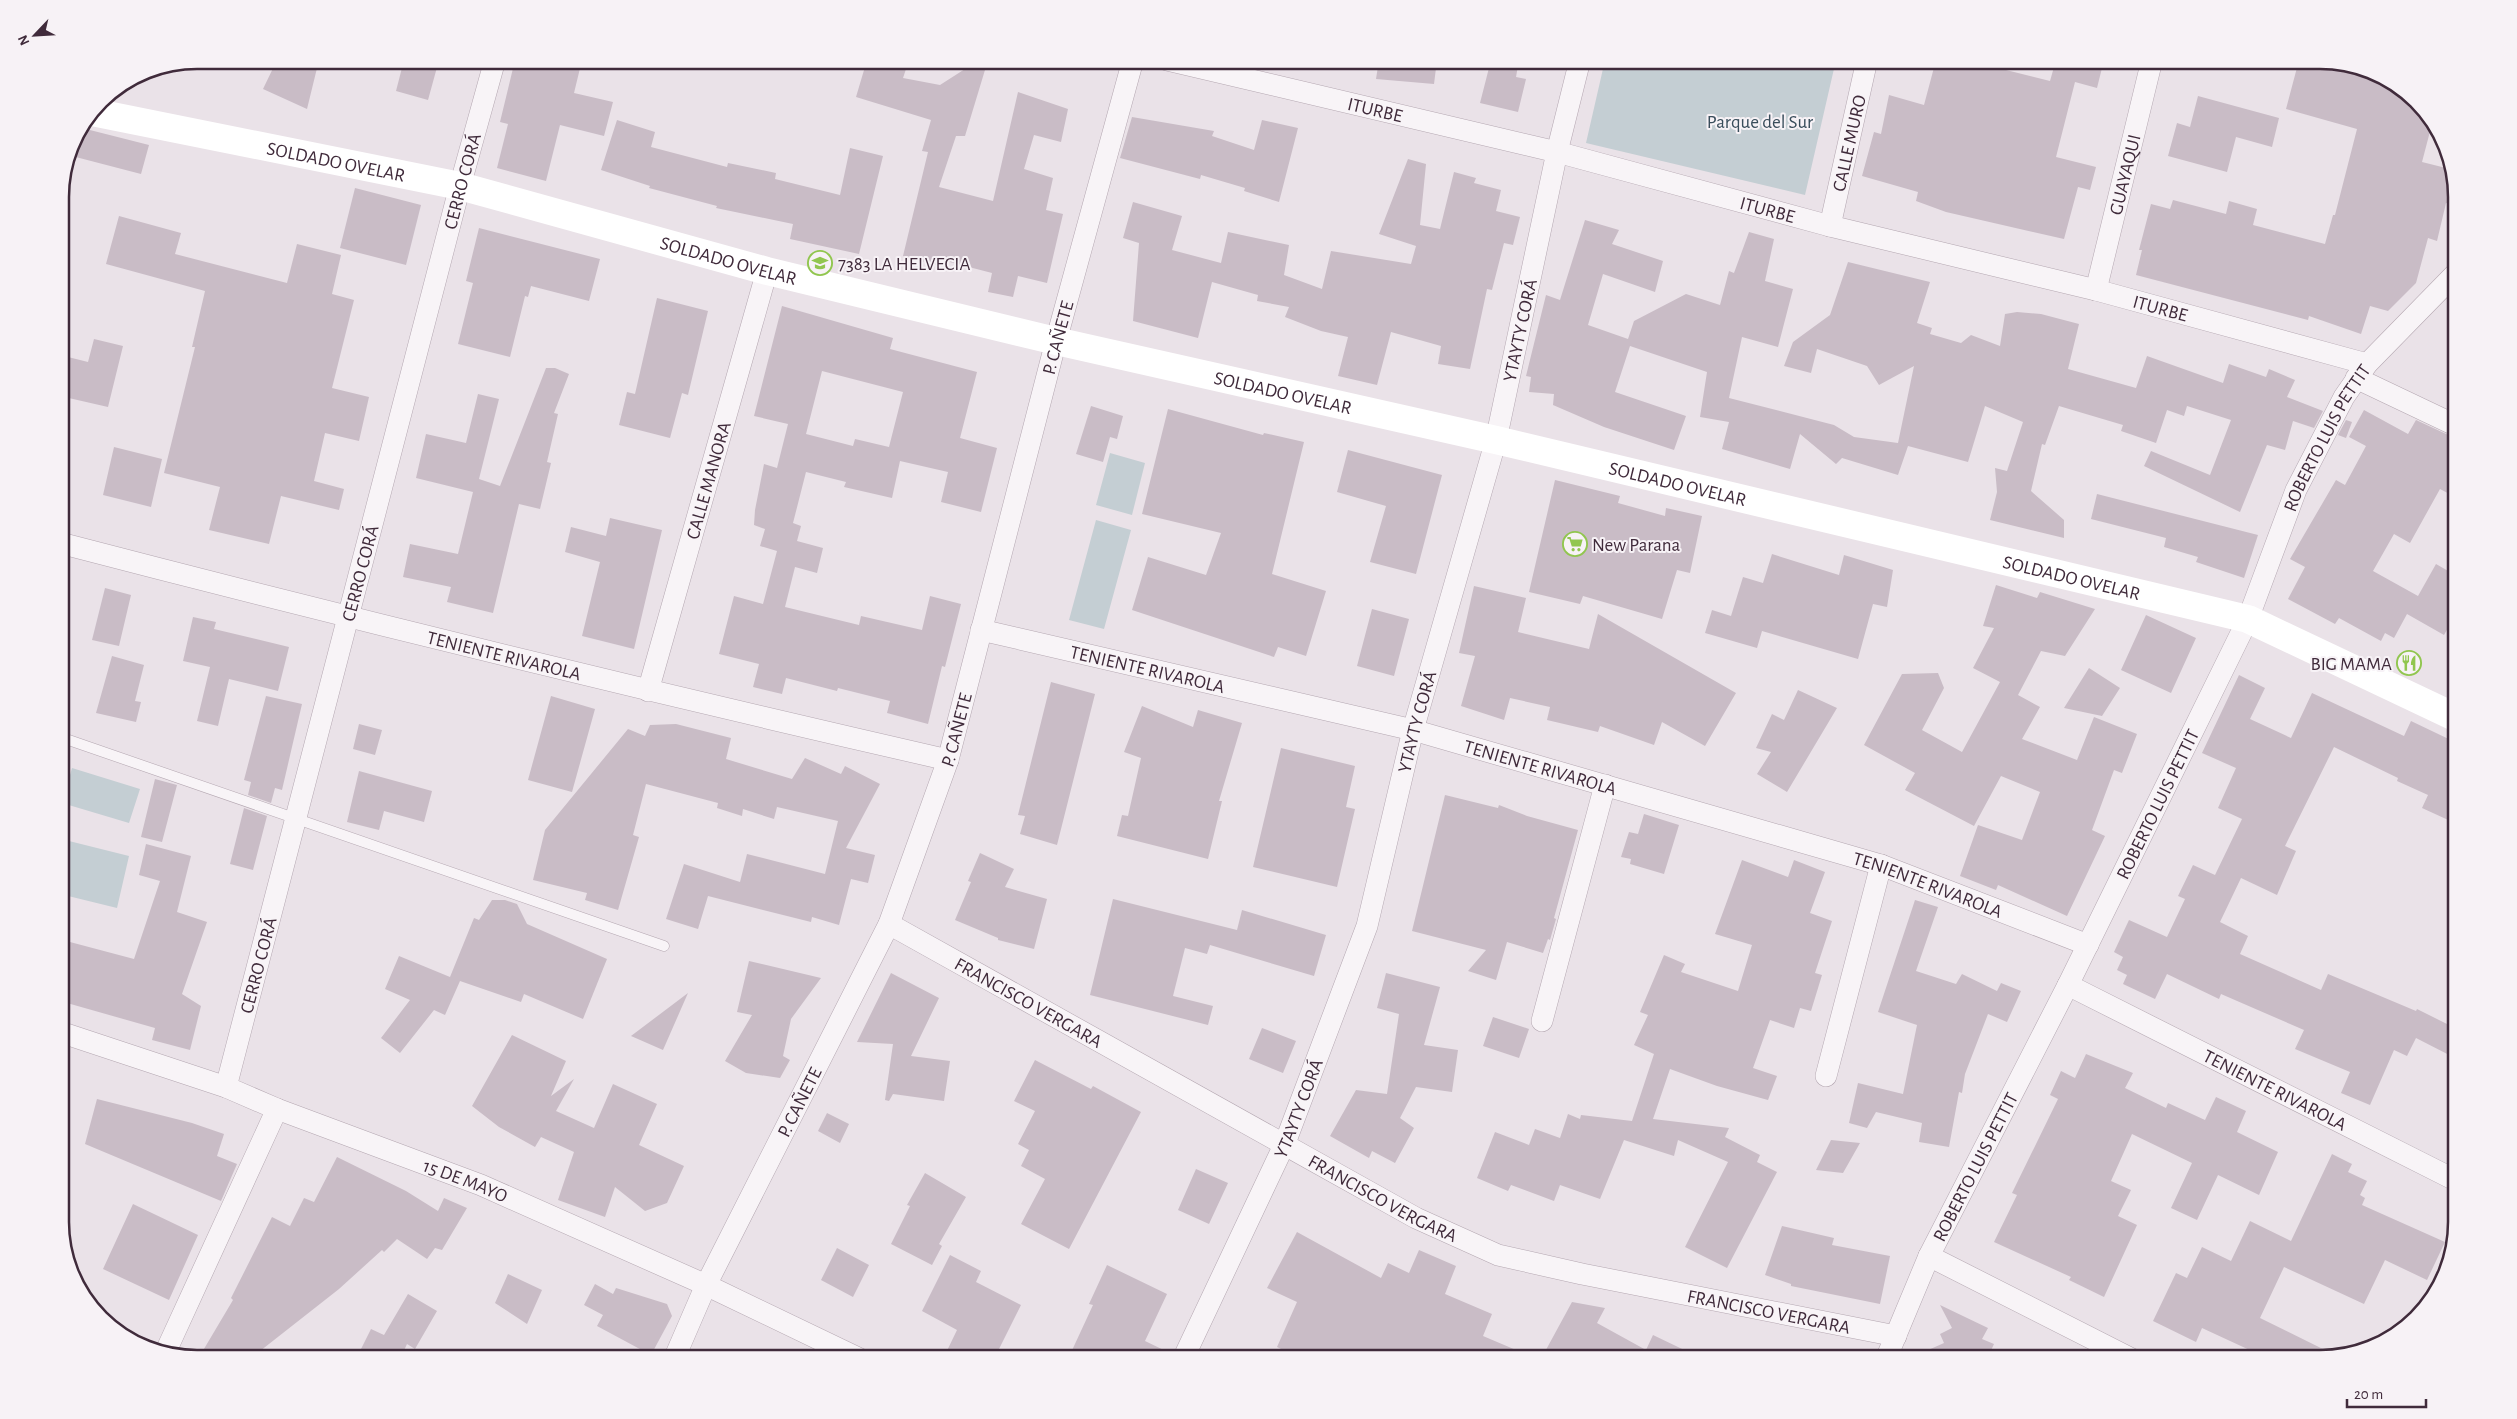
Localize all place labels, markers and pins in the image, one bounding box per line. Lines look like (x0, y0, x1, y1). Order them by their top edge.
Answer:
school or university icon: 7383 LA HELVECIA (807, 250, 833, 276)
place label: 7383 LA HELVECIA (838, 255, 970, 274)
supermarket icon: New Parana (1562, 531, 1588, 557)
place label: New Parana (1592, 536, 1681, 555)
restaurant icon: BIG MAMA (2396, 650, 2422, 676)
place label: BIG MAMA (2311, 655, 2392, 674)

